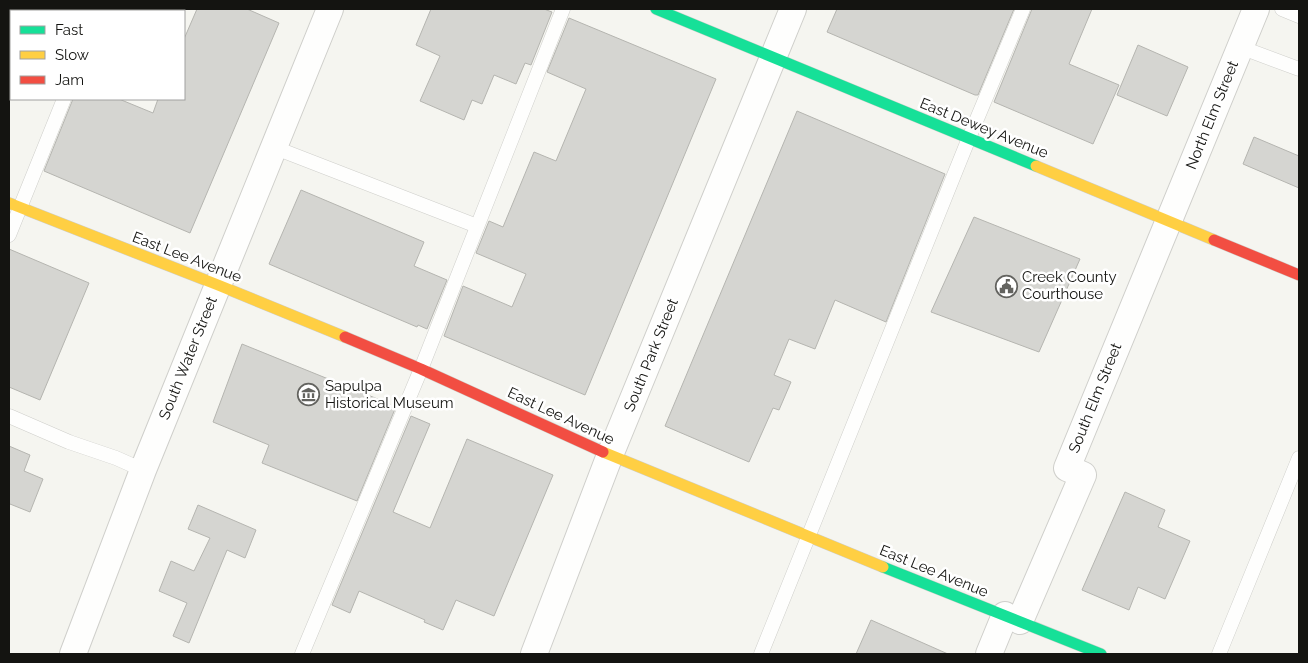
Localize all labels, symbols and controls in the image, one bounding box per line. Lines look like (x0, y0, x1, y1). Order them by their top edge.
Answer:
legend (10, 10, 185, 100)
text: Fast (55, 21, 83, 39)
text: Slow (55, 46, 89, 64)
street label: North Elm Street (1182, 58, 1242, 172)
text: Jam (55, 71, 84, 89)
street label: East Dewey Avenue (917, 94, 1051, 162)
street label: East Lee Avenue (130, 228, 244, 286)
place label: Creek County Courthouse (1022, 268, 1117, 303)
public building icon: Creek County Courthouse (994, 274, 1018, 298)
street label: South Water Street (155, 294, 221, 422)
street label: South Park Street (620, 296, 682, 414)
street label: South Elm Street (1065, 340, 1125, 456)
place label: Sapulpa Historical Museum (325, 377, 454, 412)
museum icon: Sapulpa Historical Museum (297, 383, 321, 407)
street label: East Lee Avenue (505, 383, 617, 449)
street label: East Lee Avenue (877, 541, 991, 601)

